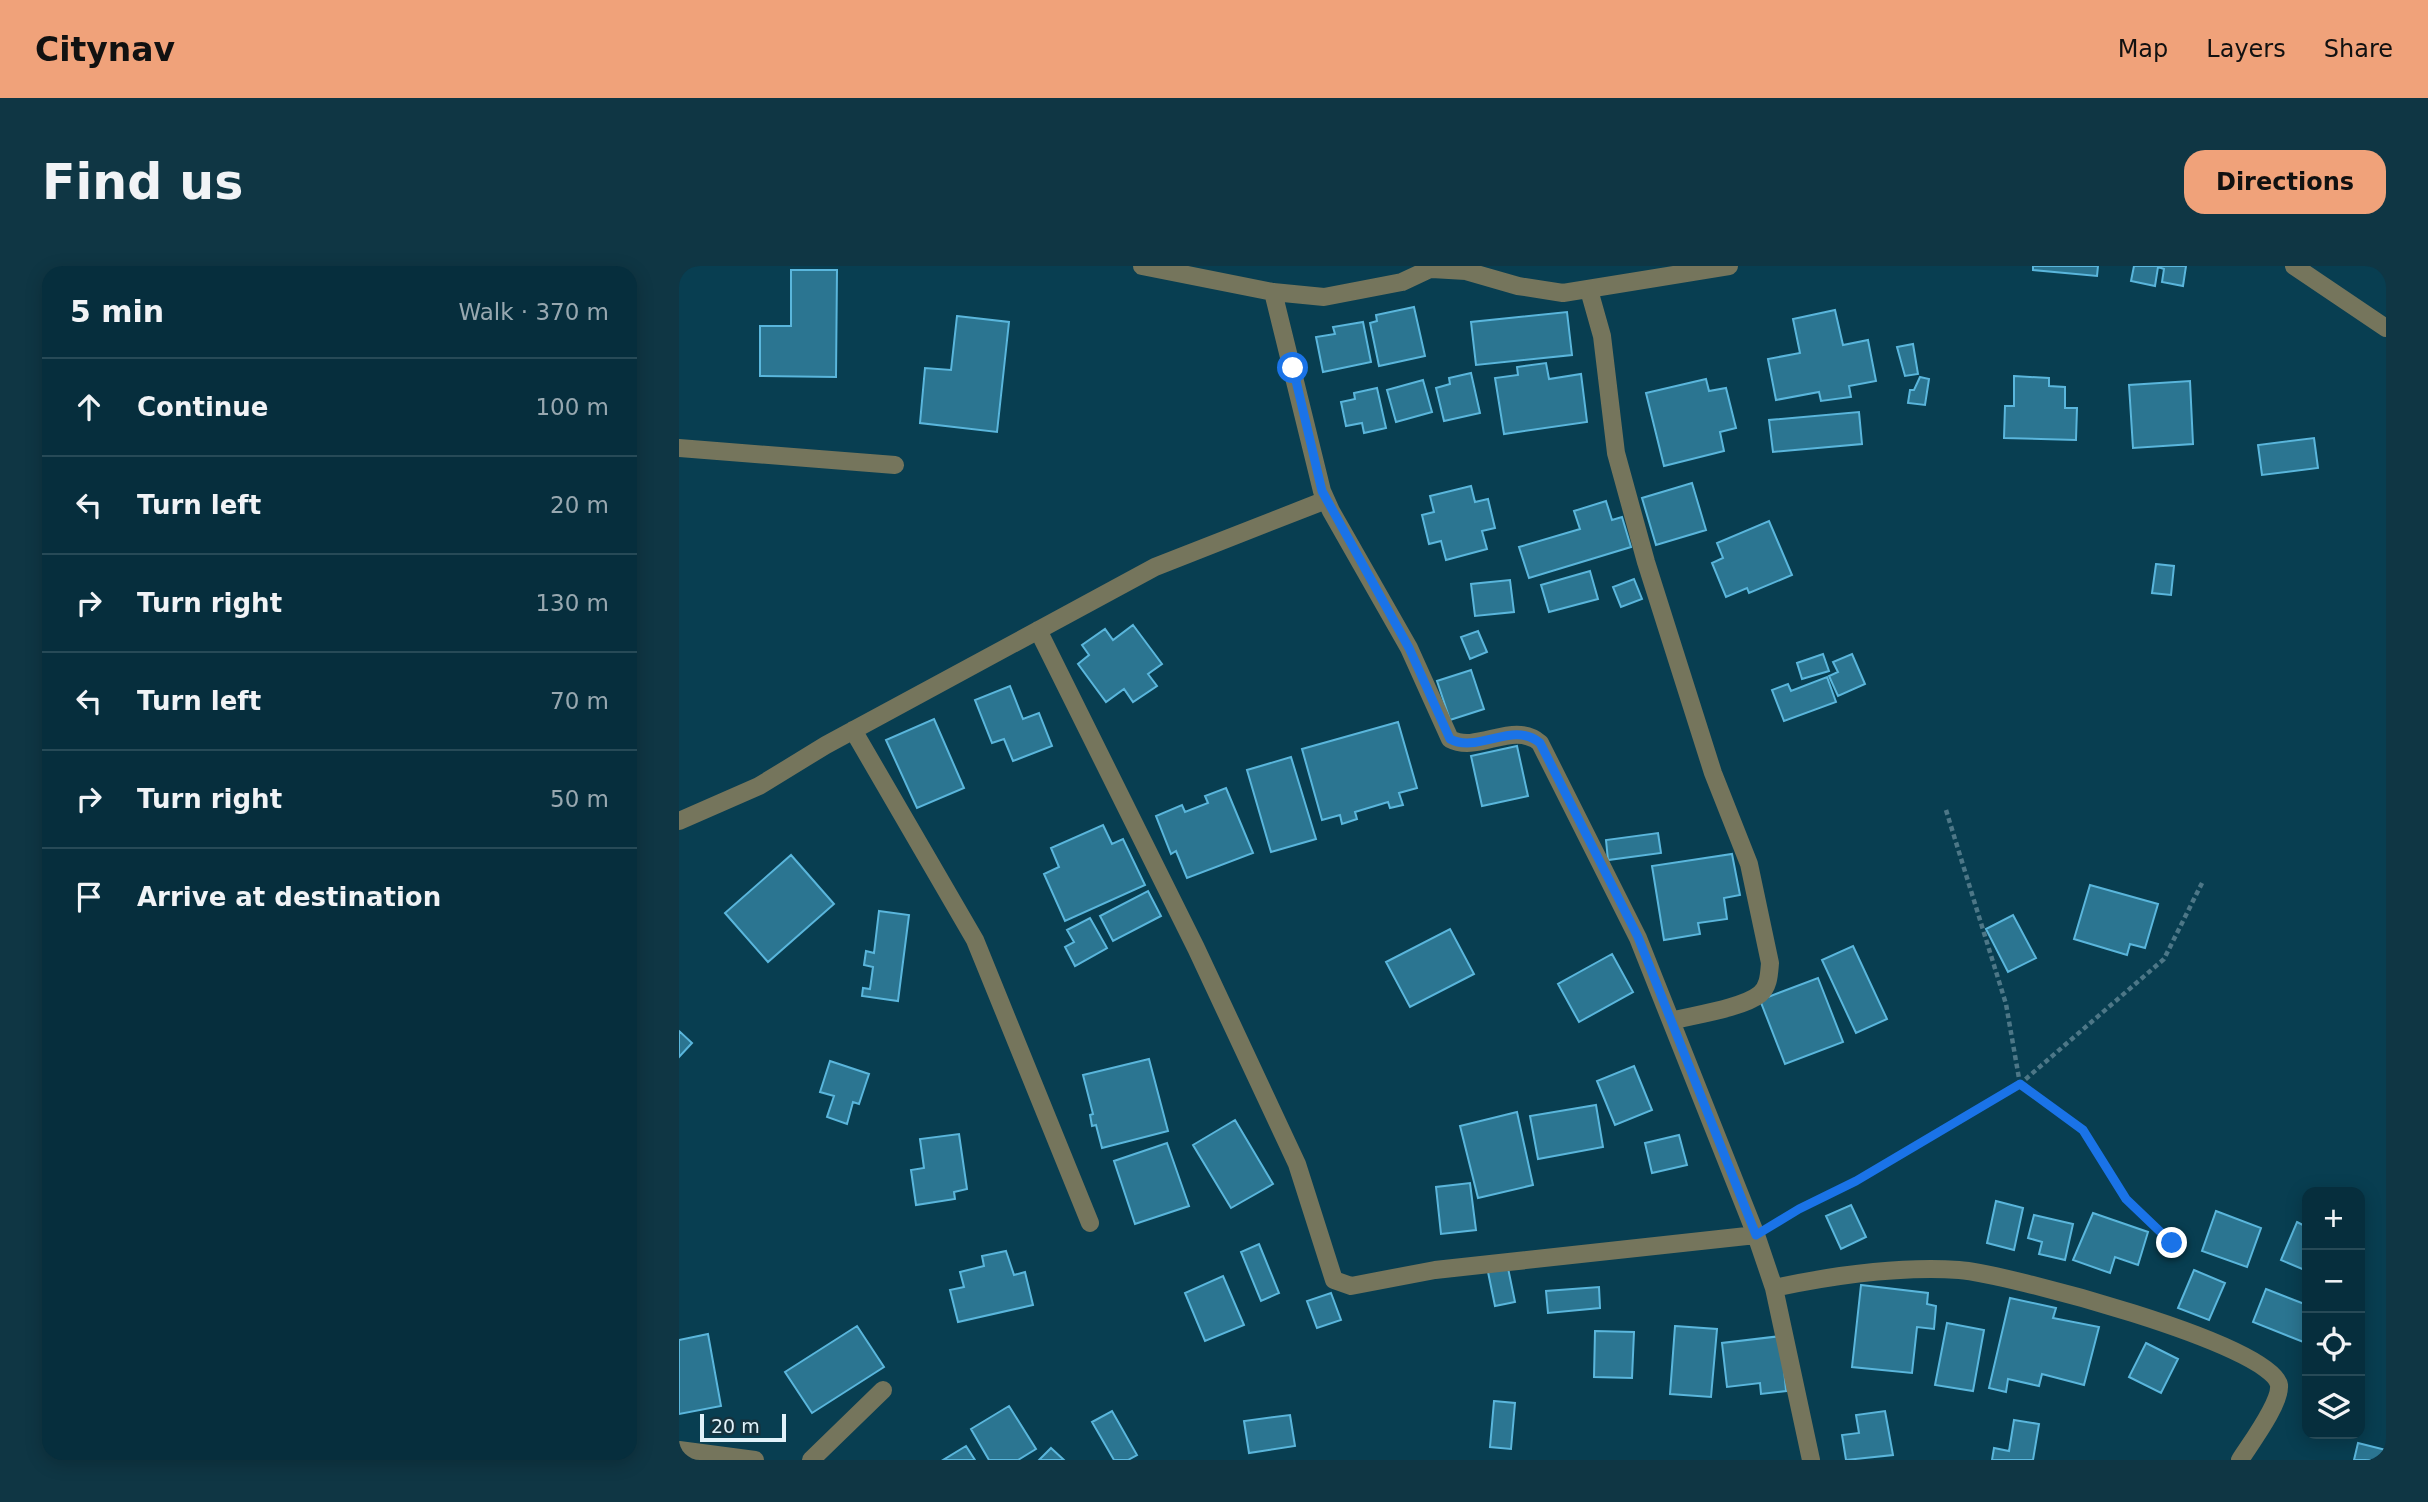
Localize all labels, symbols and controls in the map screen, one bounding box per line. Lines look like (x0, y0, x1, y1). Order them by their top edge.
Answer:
text: Citynav (35, 30, 175, 69)
text: Map (2118, 35, 2168, 63)
text: Layers (2206, 35, 2286, 63)
text: Share (2324, 35, 2393, 63)
button: Directions (2184, 150, 2386, 214)
text: Find us (42, 154, 243, 211)
text: 5 min (70, 294, 164, 329)
text: Walk · 370 m (458, 299, 609, 325)
route start (1277, 352, 1308, 383)
icon: ahead (70, 388, 108, 426)
text: Continue (137, 392, 268, 422)
text: 100 m (535, 394, 609, 420)
icon: left (70, 486, 108, 524)
text: Turn left (137, 490, 261, 520)
text: 20 m (550, 492, 609, 518)
icon: right (70, 584, 108, 622)
text: Turn right (137, 588, 282, 618)
text: 130 m (535, 590, 609, 616)
icon: left (70, 682, 108, 720)
text: Turn left (137, 686, 261, 716)
text: 70 m (550, 688, 609, 714)
icon: right (70, 780, 108, 818)
text: Turn right (137, 784, 282, 814)
text: 50 m (550, 786, 609, 812)
icon: arrive (70, 878, 108, 916)
text: Arrive at destination (137, 882, 441, 912)
map controls (2302, 1187, 2365, 1439)
button: + (2302, 1187, 2365, 1250)
route end (2156, 1227, 2187, 1258)
button: − (2302, 1250, 2365, 1313)
button: locate (2302, 1313, 2365, 1376)
button: layers (2302, 1376, 2365, 1439)
scale bar (700, 1411, 786, 1443)
text: 20 m (711, 1415, 760, 1437)

